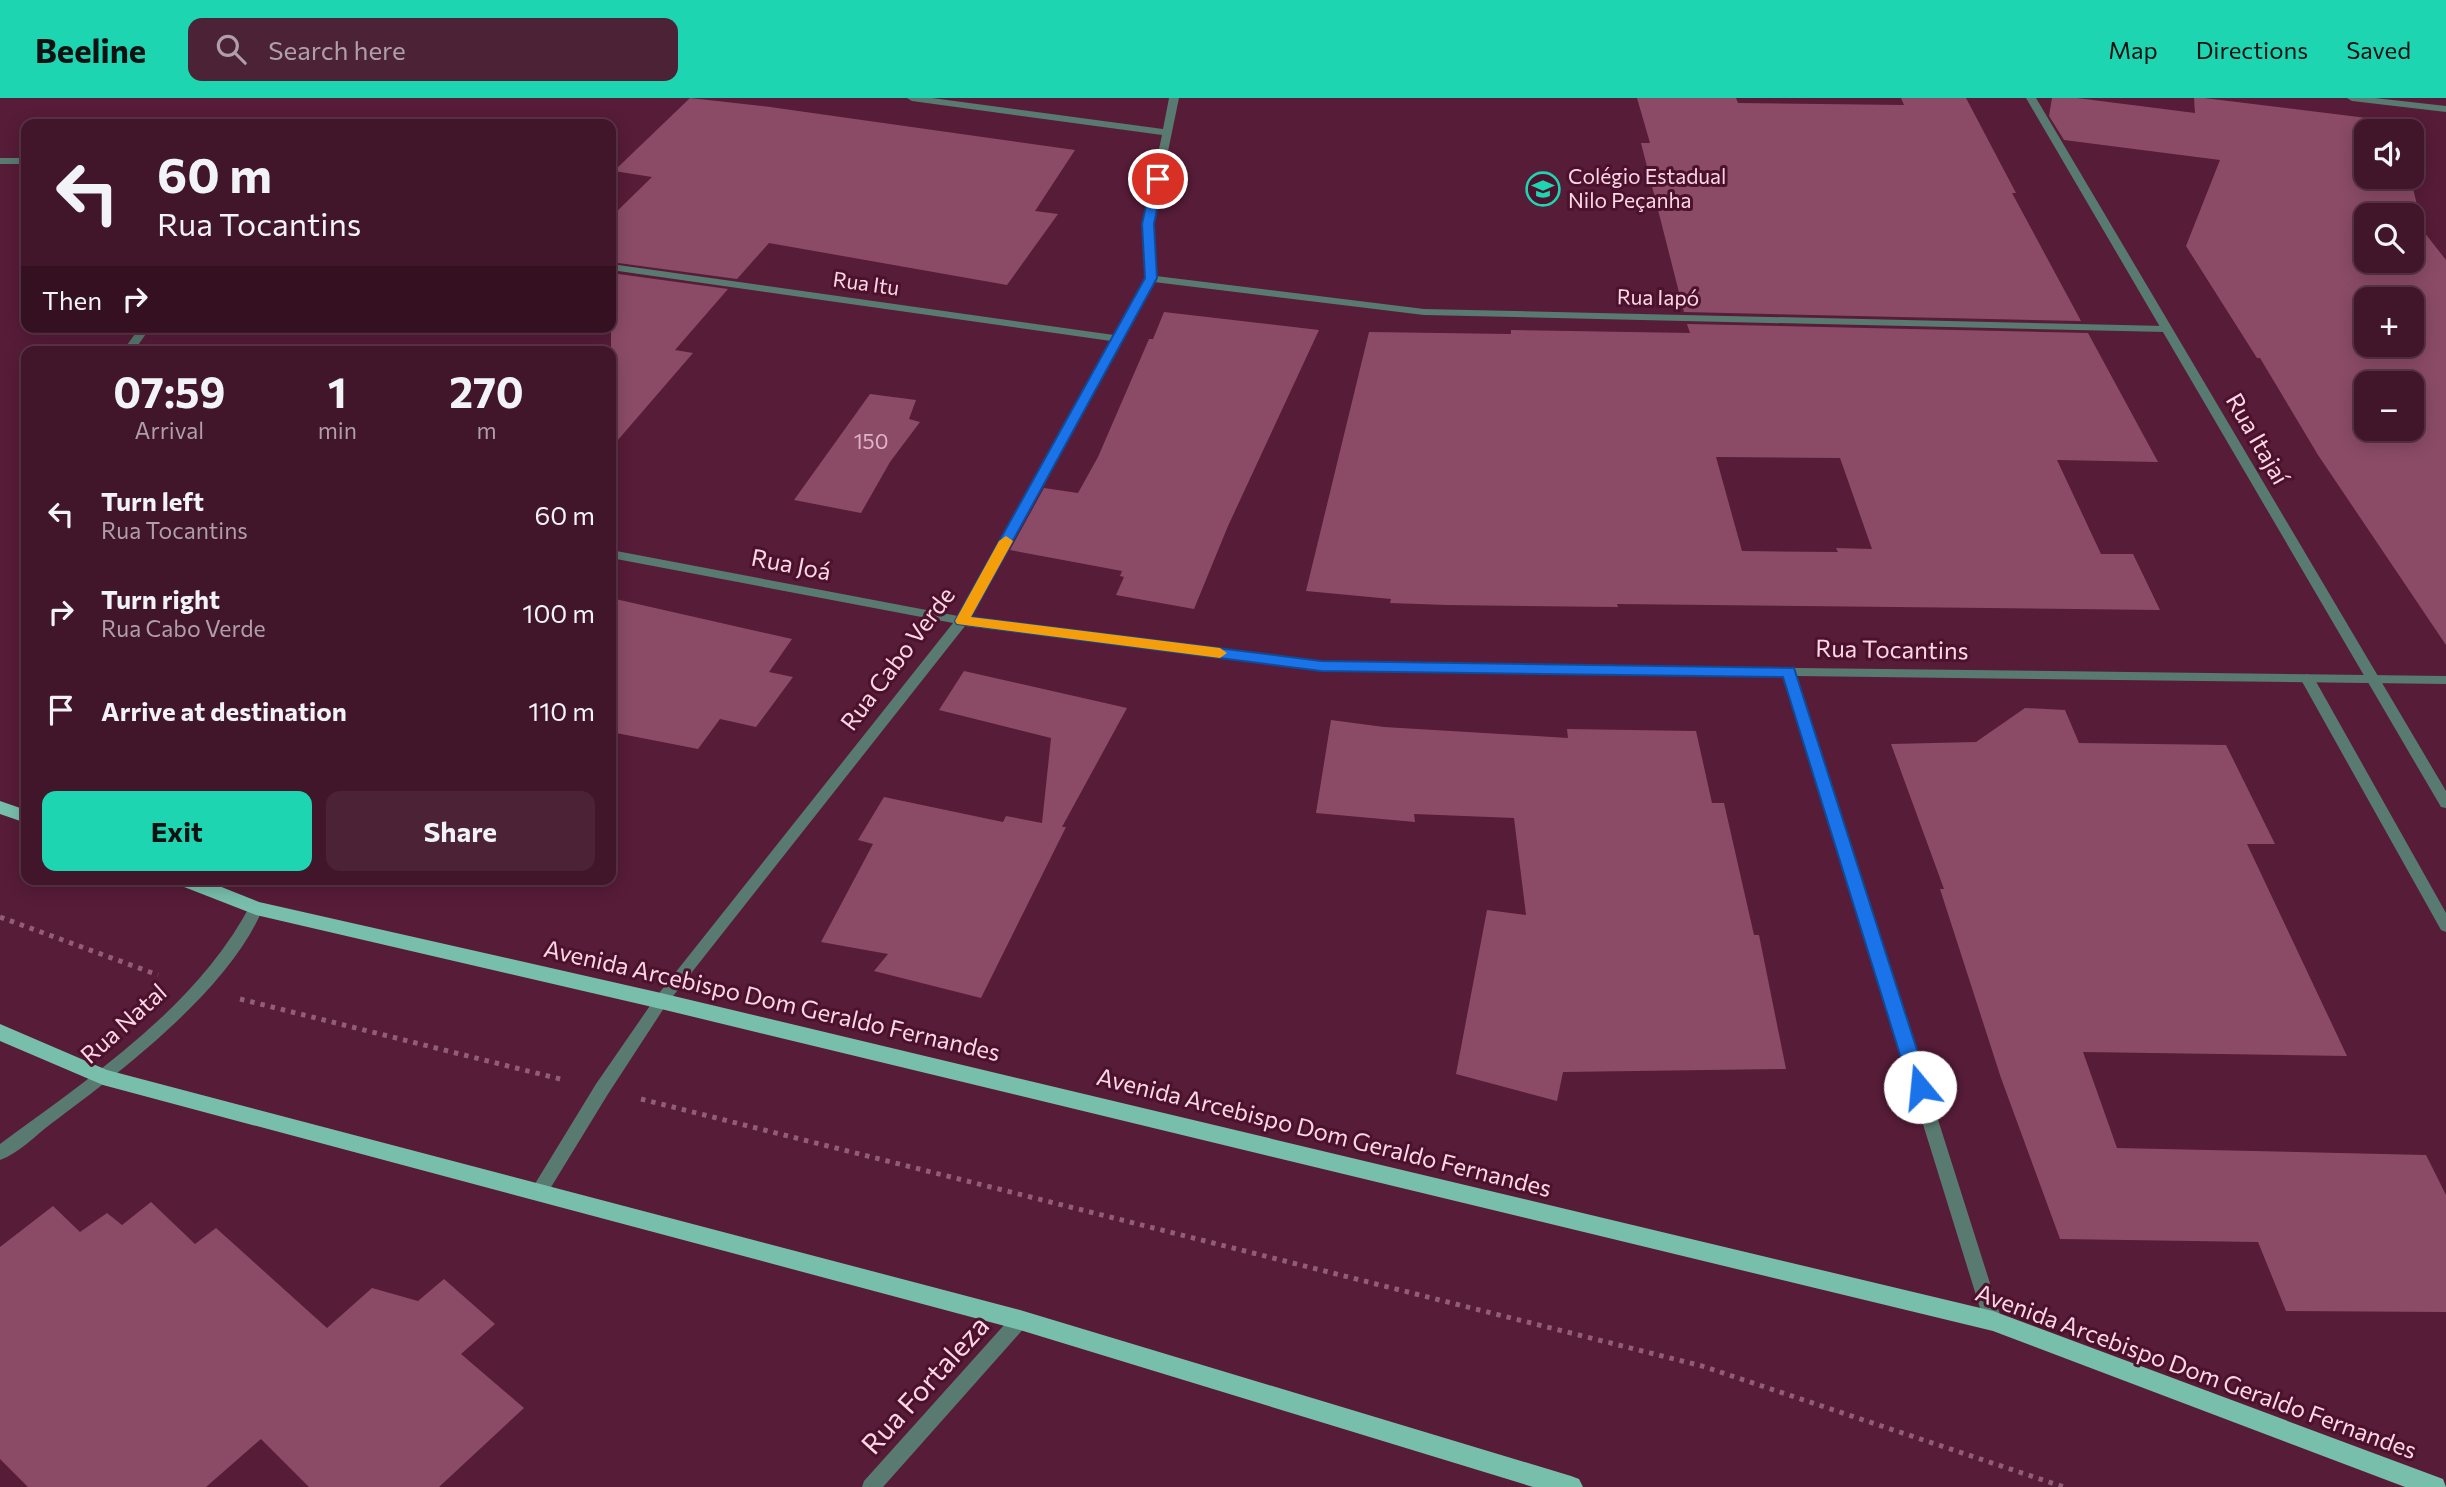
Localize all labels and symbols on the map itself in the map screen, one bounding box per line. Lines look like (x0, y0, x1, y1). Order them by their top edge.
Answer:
pin (1128, 149, 1188, 209)
place label: Colégio Estadual Nilo Peçanha (1568, 163, 1726, 212)
school or university icon: Colégio Estadual Nilo Peçanha (1524, 170, 1562, 208)
street label: Rua Itu (831, 265, 901, 300)
street label: Rua Iapó (1617, 283, 1699, 310)
street label: Rua Itajaí (2221, 388, 2296, 490)
house number: 150 (854, 428, 888, 453)
street label: Rua Joá (749, 542, 833, 585)
street label: Rua Cabo Verde (834, 581, 960, 735)
street label: Rua Tocantins (1815, 633, 1969, 664)
street label: Avenida Arcebispo Dom Geraldo Fernandes (541, 933, 1003, 1066)
street label: Rua Natal (74, 977, 172, 1069)
position arrow (1883, 1050, 1957, 1124)
street label: Avenida Arcebispo Dom Geraldo Fernandes (1094, 1061, 1555, 1202)
street label: Avenida Arcebispo Dom Geraldo Fernandes (1972, 1277, 2421, 1464)
street label: Rua Fortaleza (853, 1308, 995, 1460)

